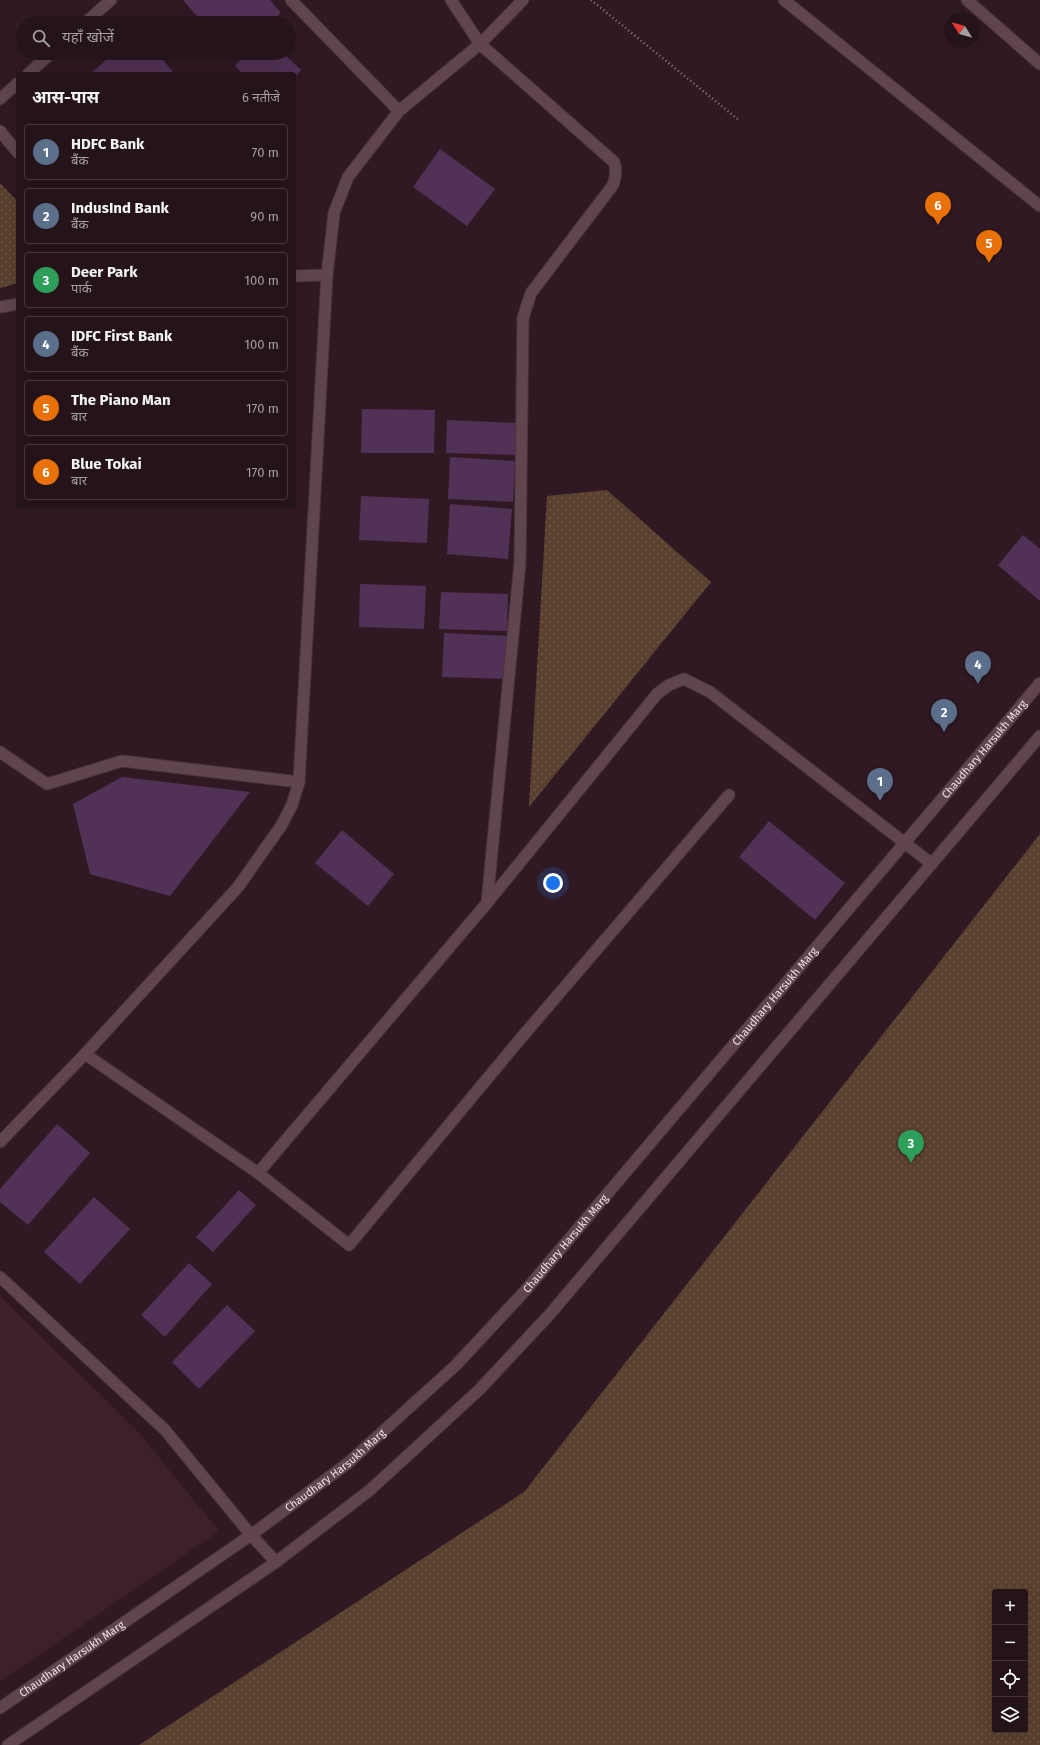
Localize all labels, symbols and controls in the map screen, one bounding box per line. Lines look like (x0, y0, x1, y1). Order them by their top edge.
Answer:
north arrow (944, 12, 980, 48)
search box (16, 16, 296, 60)
icon: search (30, 27, 52, 49)
text: यहाँ खोजें (62, 28, 114, 46)
text: आस-पास (32, 87, 99, 108)
text: 6 नतीजे (242, 90, 280, 105)
text: HDFC Bank (71, 135, 144, 153)
text: 1 (43, 145, 49, 160)
text: 70 m (252, 145, 279, 160)
text: बैंक (71, 153, 88, 168)
pin: 6 (925, 192, 951, 225)
text: IndusInd Bank (71, 199, 169, 217)
text: 2 (43, 209, 49, 224)
text: 90 m (250, 209, 279, 224)
text: बैंक (71, 217, 88, 232)
pin: 5 (976, 230, 1002, 263)
text: Deer Park (71, 263, 138, 281)
text: 3 (43, 273, 49, 288)
text: 100 m (244, 273, 279, 288)
text: पार्क (71, 281, 92, 296)
text: IDFC First Bank (71, 327, 172, 345)
text: 4 (42, 337, 50, 352)
text: 100 m (244, 337, 279, 352)
text: बैंक (71, 345, 88, 360)
text: The Piano Man (71, 391, 171, 409)
text: 5 (43, 401, 49, 416)
text: 170 m (246, 401, 279, 416)
text: बार (71, 409, 87, 424)
text: Blue Tokai (71, 455, 142, 473)
text: 6 (42, 465, 50, 480)
text: 170 m (246, 465, 279, 480)
text: बार (71, 473, 87, 488)
pin: 4 (965, 651, 991, 684)
street label: Chaudhary Harsukh Marg (939, 697, 1030, 801)
pin: 2 (931, 699, 957, 732)
pin: 1 (867, 768, 893, 801)
your location (543, 873, 563, 893)
street label: Chaudhary Harsukh Marg (729, 944, 820, 1048)
pin: 3 (898, 1130, 924, 1163)
street label: Chaudhary Harsukh Marg (520, 1191, 611, 1295)
street label: Chaudhary Harsukh Marg (282, 1426, 388, 1514)
map controls (992, 1589, 1028, 1733)
button: + (992, 1589, 1028, 1625)
street label: Chaudhary Harsukh Marg (16, 1618, 127, 1699)
button: − (992, 1625, 1028, 1661)
button: locate (992, 1661, 1028, 1697)
button: layers (992, 1697, 1028, 1733)

